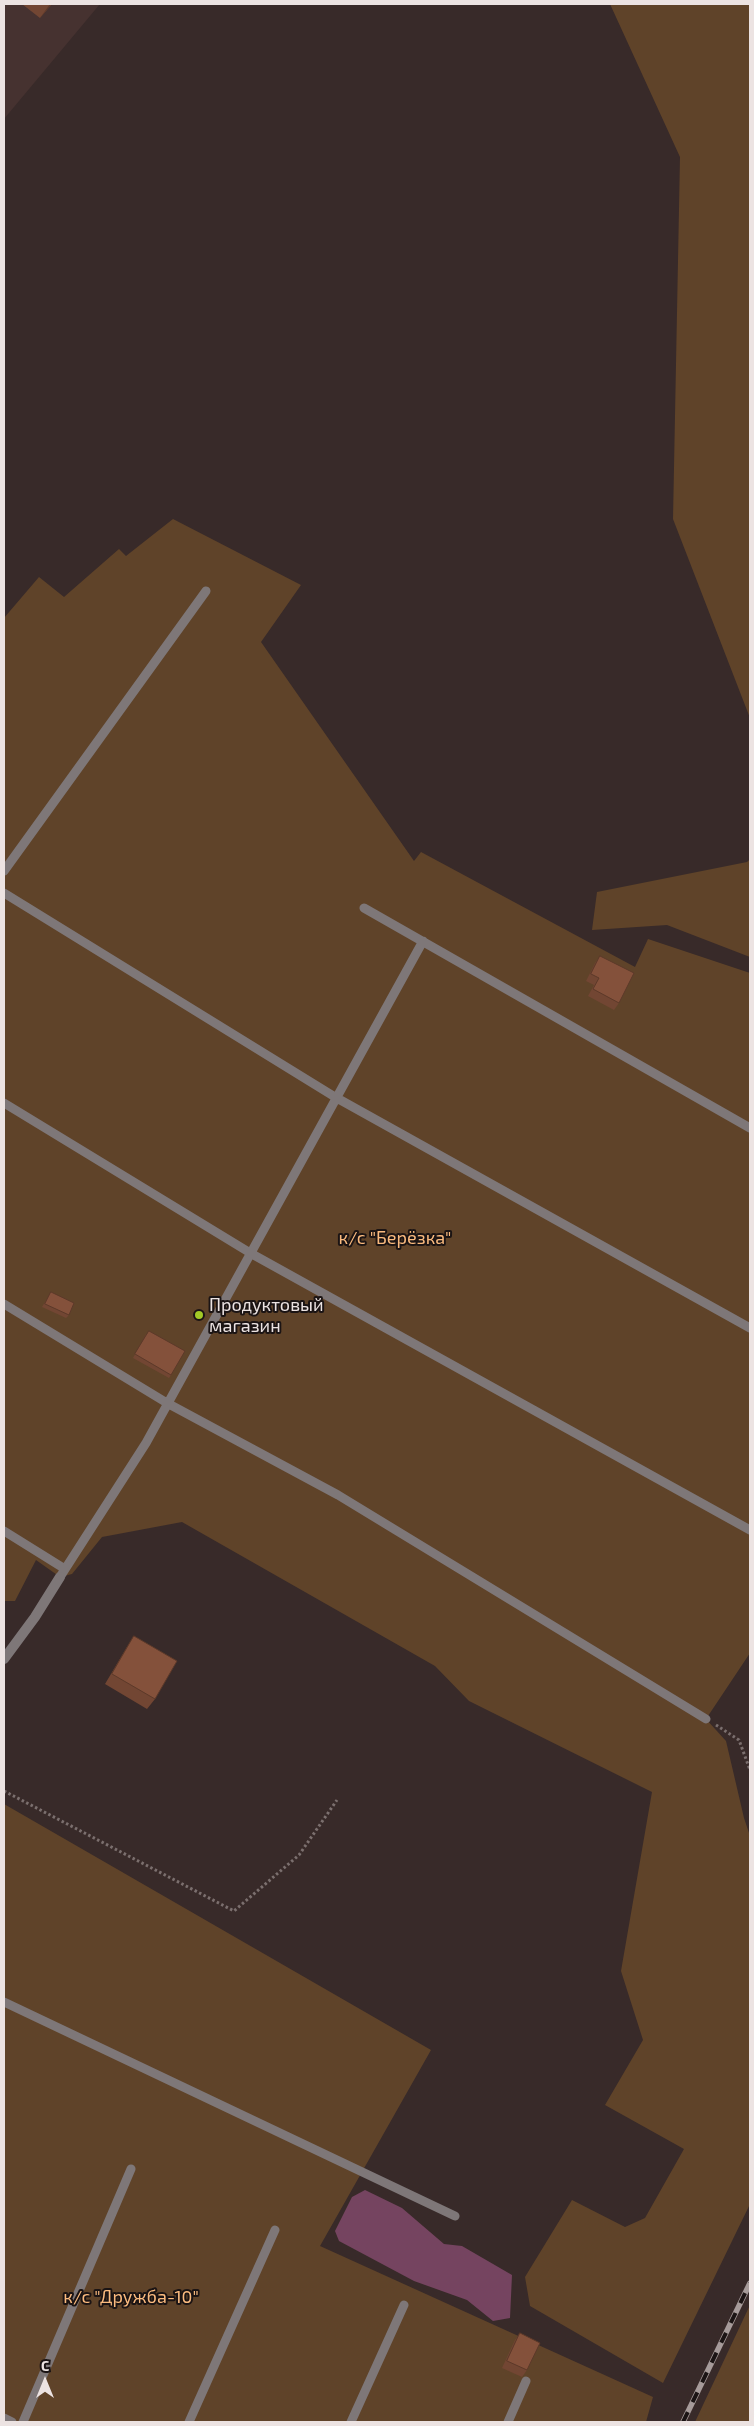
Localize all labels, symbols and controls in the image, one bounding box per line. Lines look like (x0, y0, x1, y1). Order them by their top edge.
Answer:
park label: к/с "Берёзка" (339, 1227, 451, 1249)
place label: Продуктовый магазин (209, 1294, 324, 1336)
marker: Продуктовый магазин (193, 1309, 205, 1321)
park label: к/с "Дружба-10" (63, 2286, 199, 2308)
north arrow (20, 2356, 70, 2406)
text: С (41, 2357, 49, 2374)

